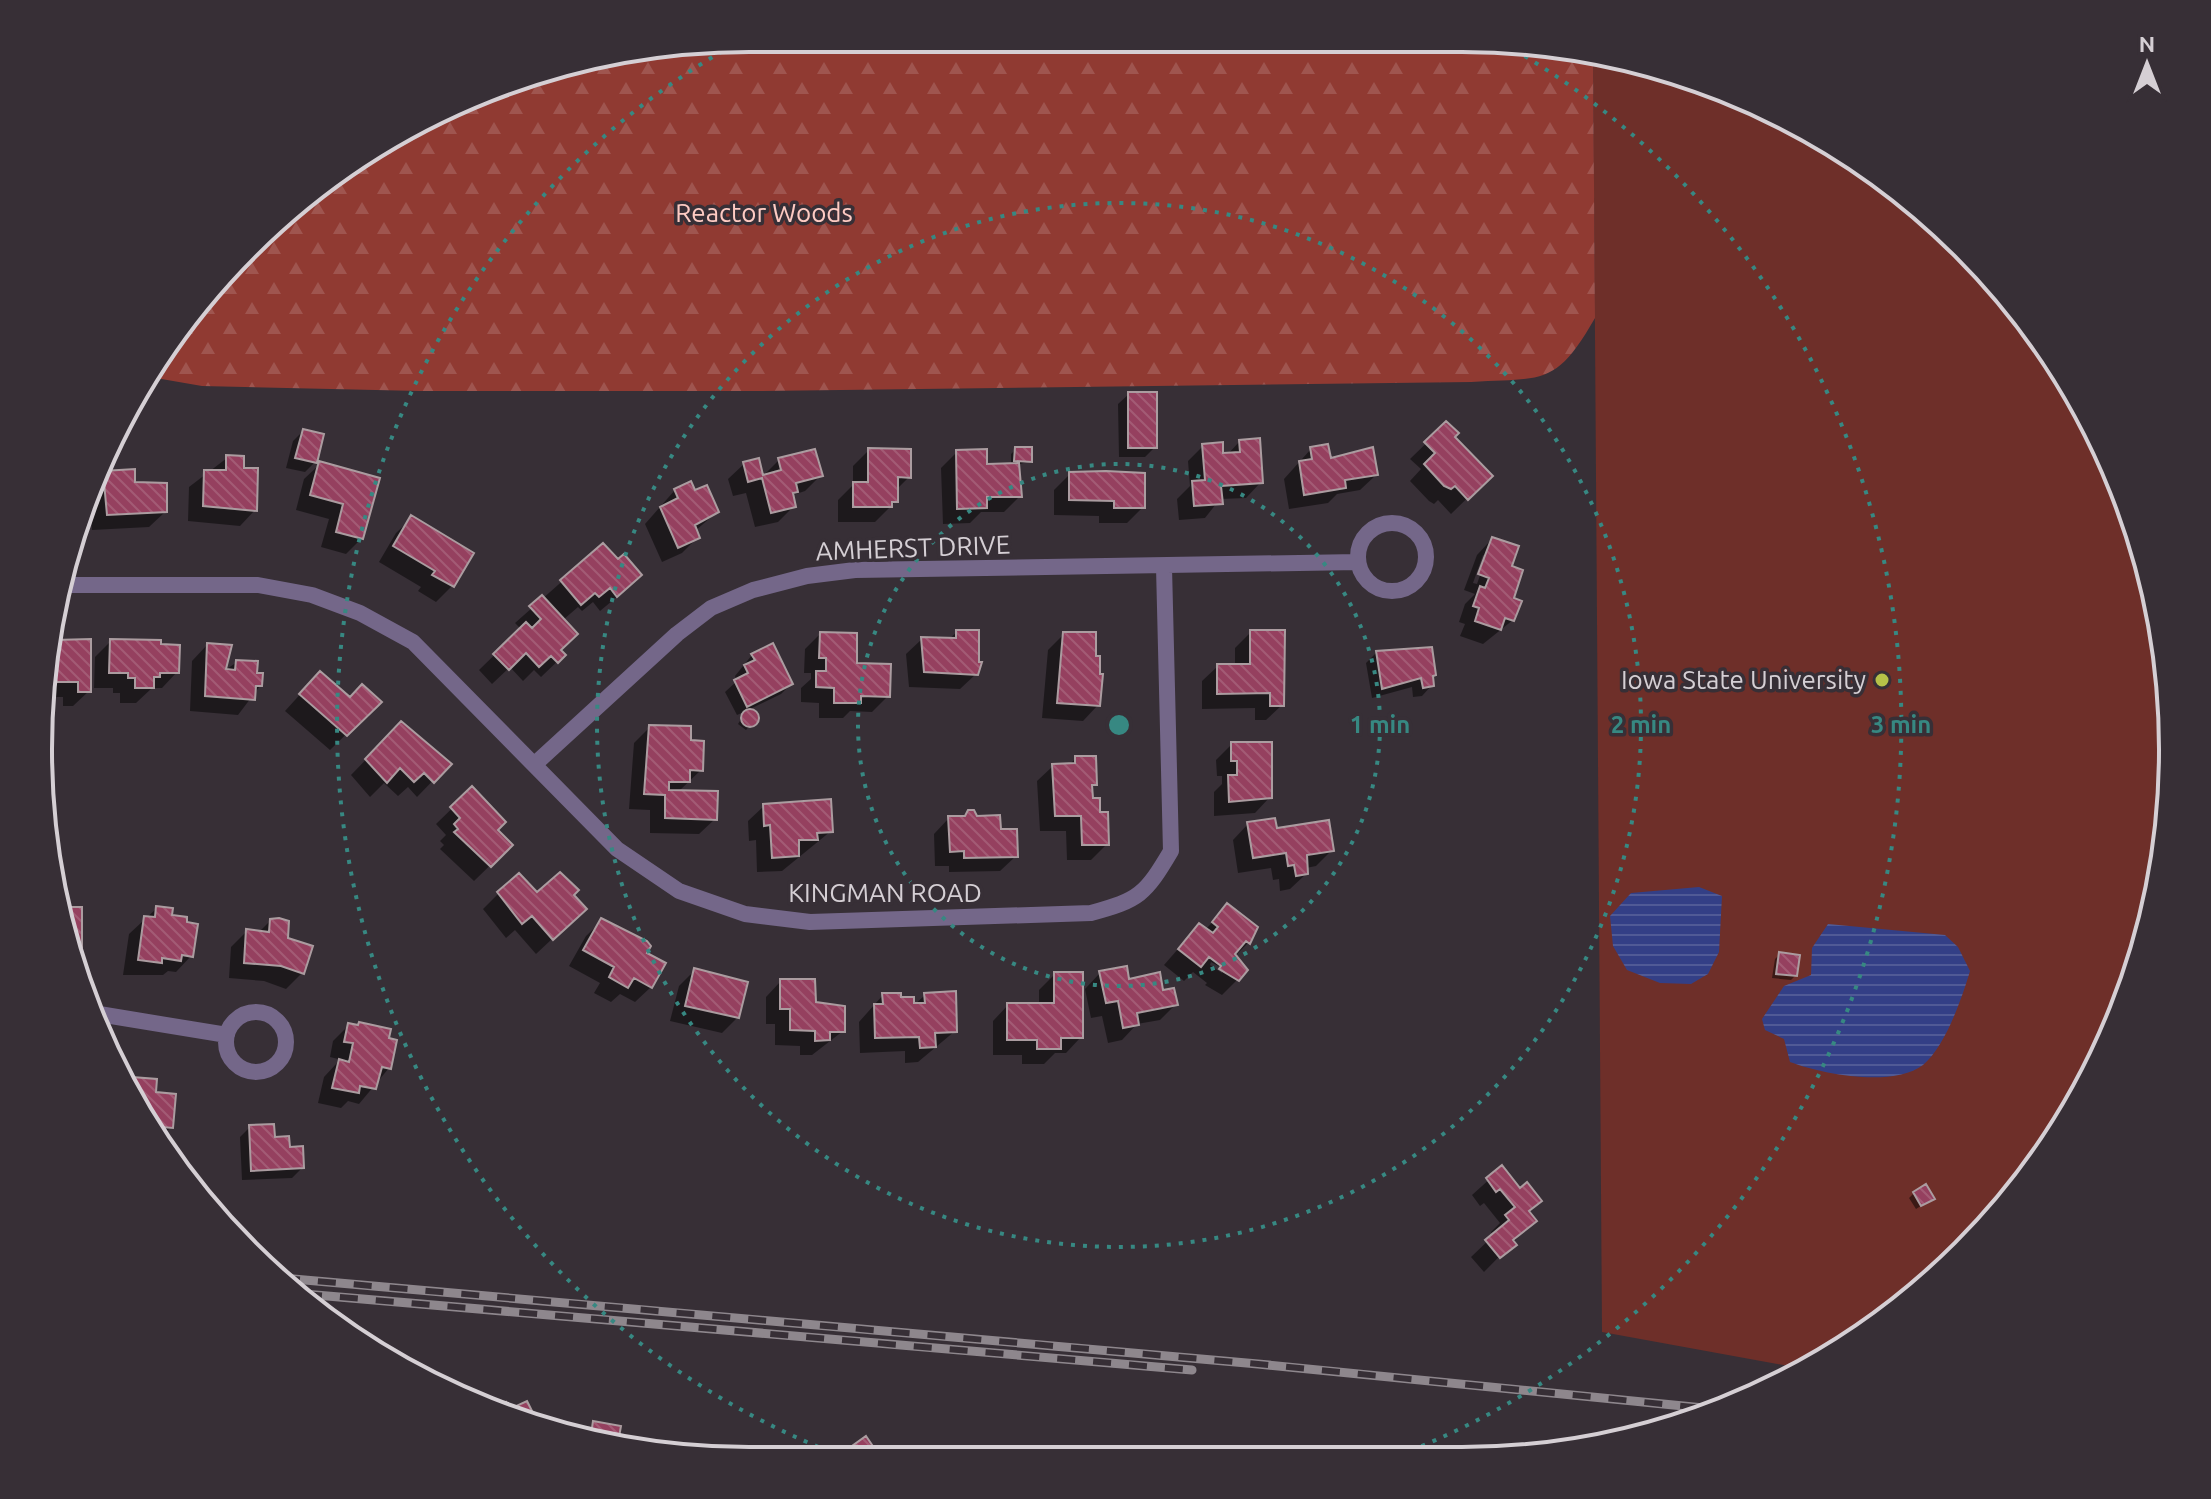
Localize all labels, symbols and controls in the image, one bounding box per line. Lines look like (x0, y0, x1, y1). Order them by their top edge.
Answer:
north arrow (2107, 24, 2187, 104)
text: N (2139, 31, 2155, 56)
park label: Reactor Woods (675, 198, 853, 227)
street label: AMHERST DRIVE (815, 530, 1011, 565)
place label: Iowa State University (1621, 665, 1866, 694)
marker: Iowa State University (1873, 671, 1891, 689)
centre of rings (1105, 711, 1133, 739)
text: 1 min (1350, 711, 1410, 738)
text: 2 min (1611, 711, 1671, 738)
text: 3 min (1871, 711, 1931, 738)
street label: KINGMAN ROAD (788, 878, 982, 907)

